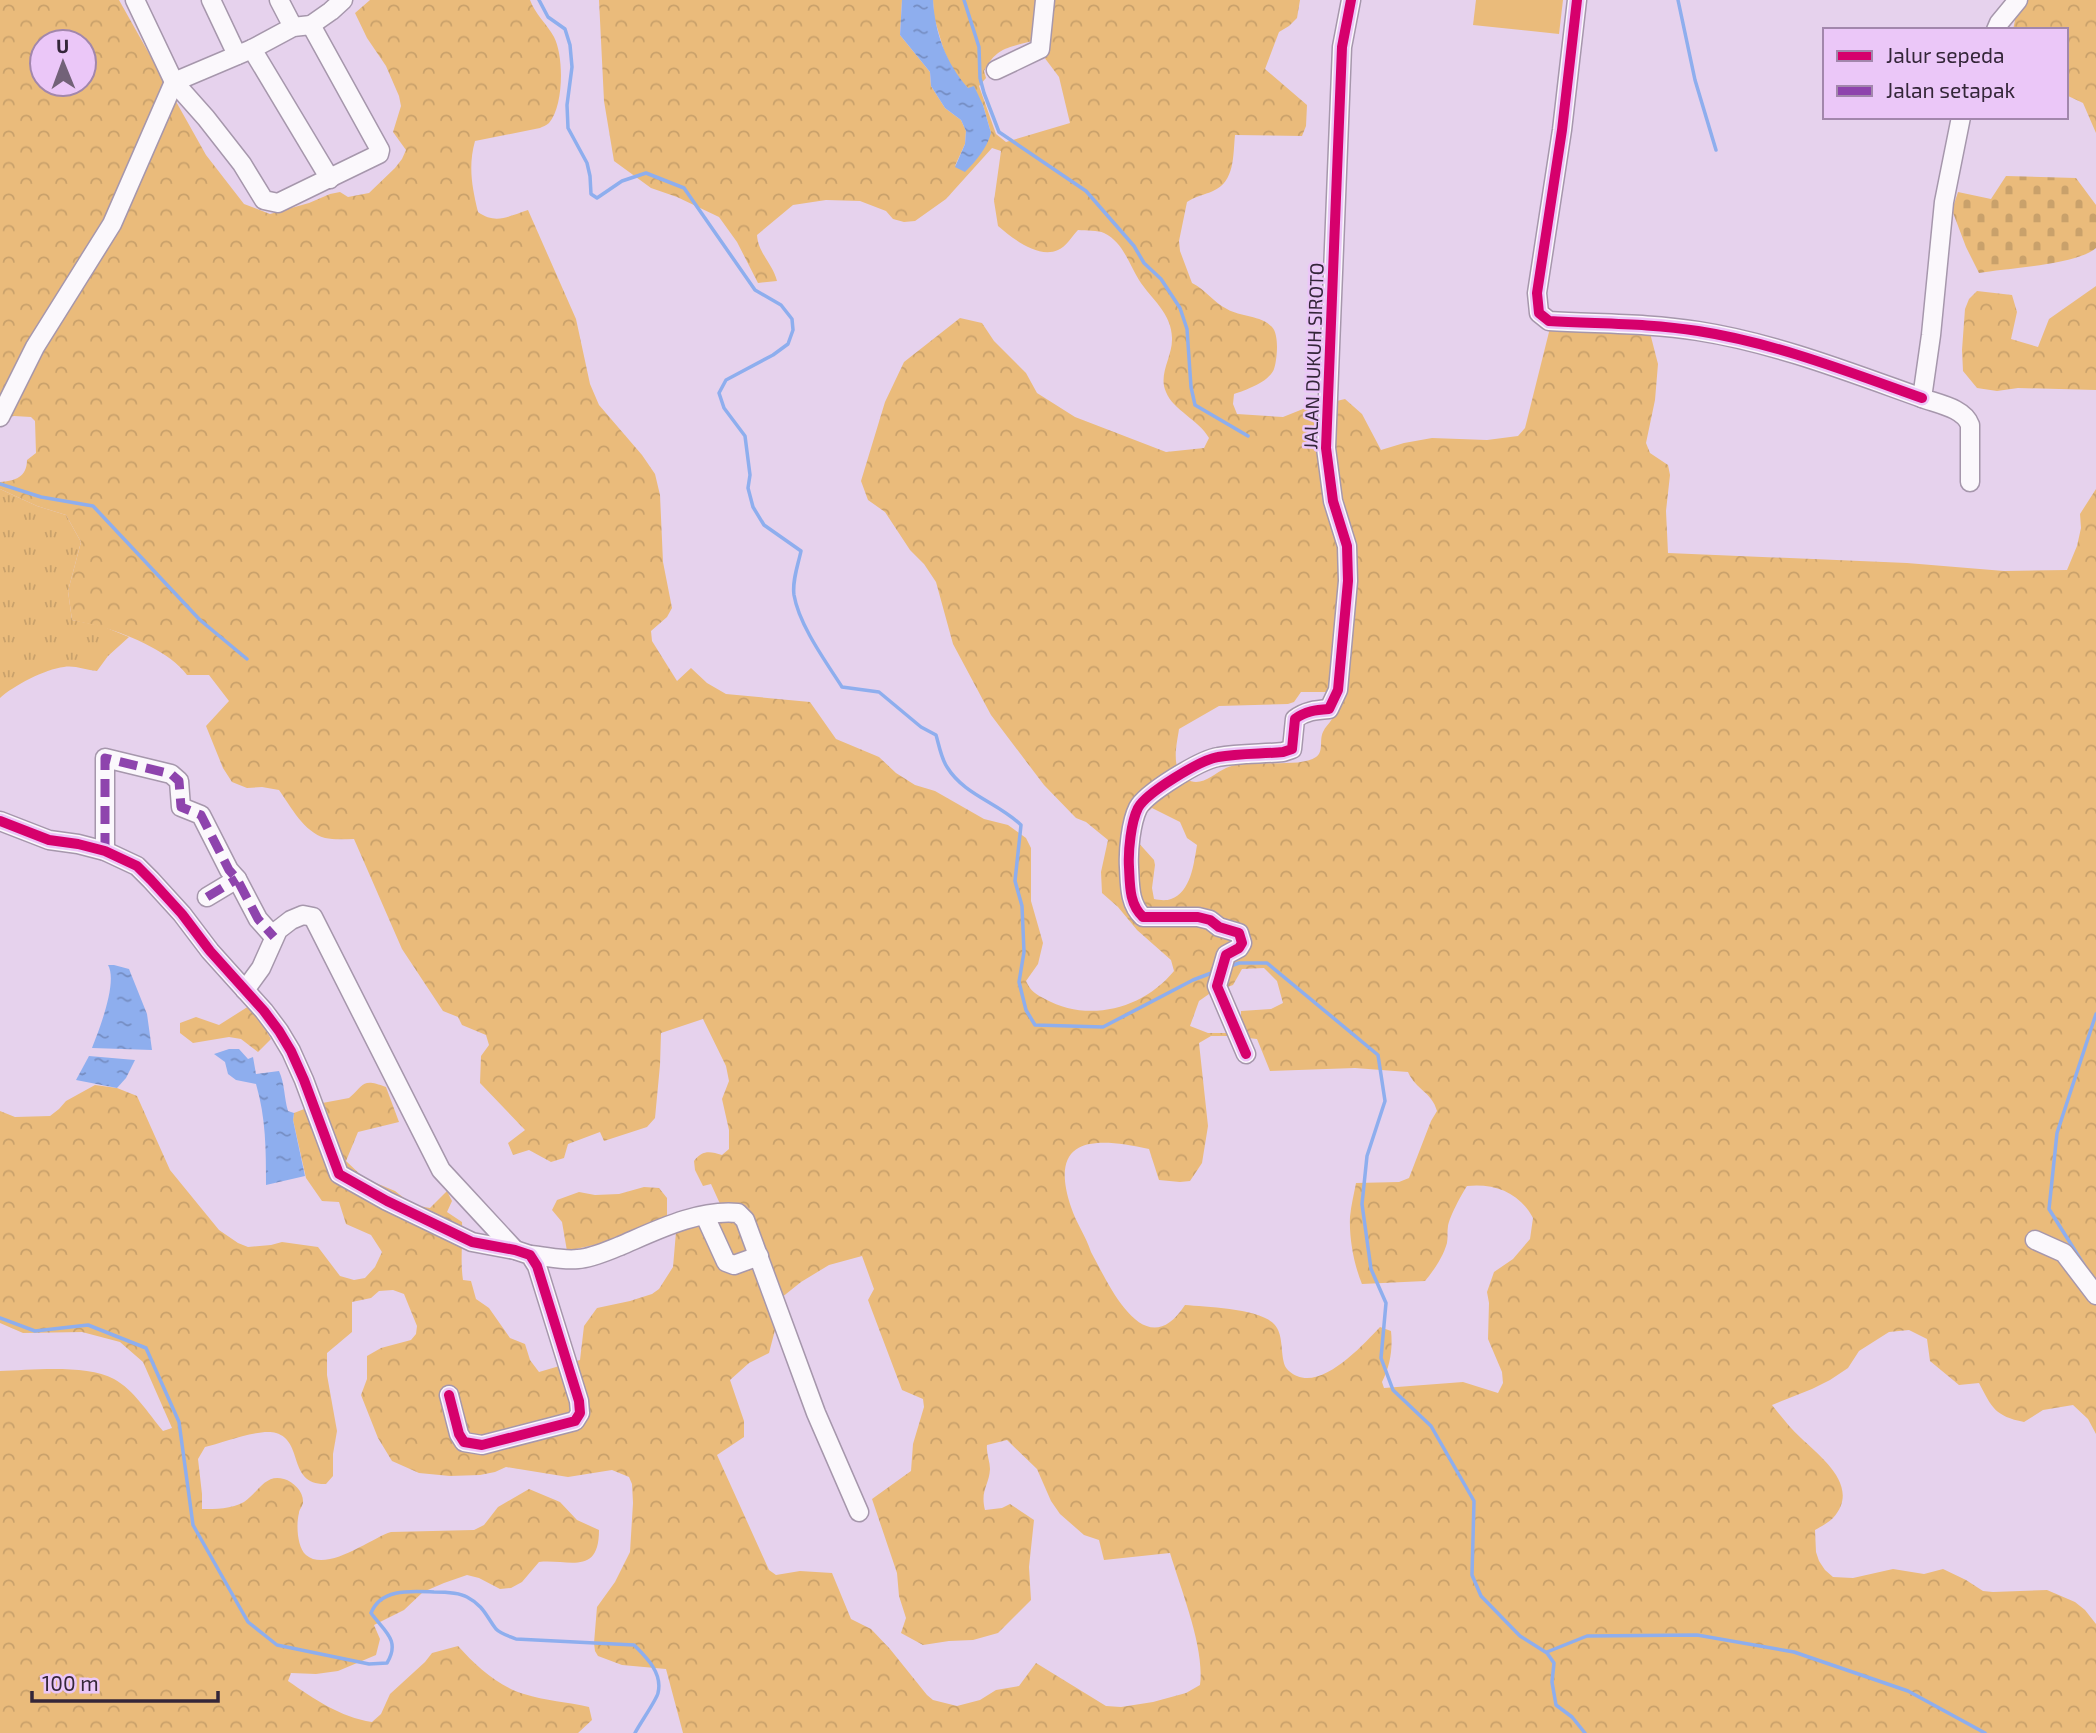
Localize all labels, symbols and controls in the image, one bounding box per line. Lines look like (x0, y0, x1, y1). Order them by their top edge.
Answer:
north arrow (28, 28, 98, 98)
legend (1823, 28, 2068, 119)
text: U (56, 34, 69, 57)
text: Jalur sepeda (1886, 42, 2005, 67)
text: Jalan setapak (1886, 77, 2016, 102)
street label: JALAN DUKUH SIROTO (1298, 262, 1328, 450)
scale bar (32, 1660, 217, 1704)
text: 100 m (42, 1670, 99, 1695)

